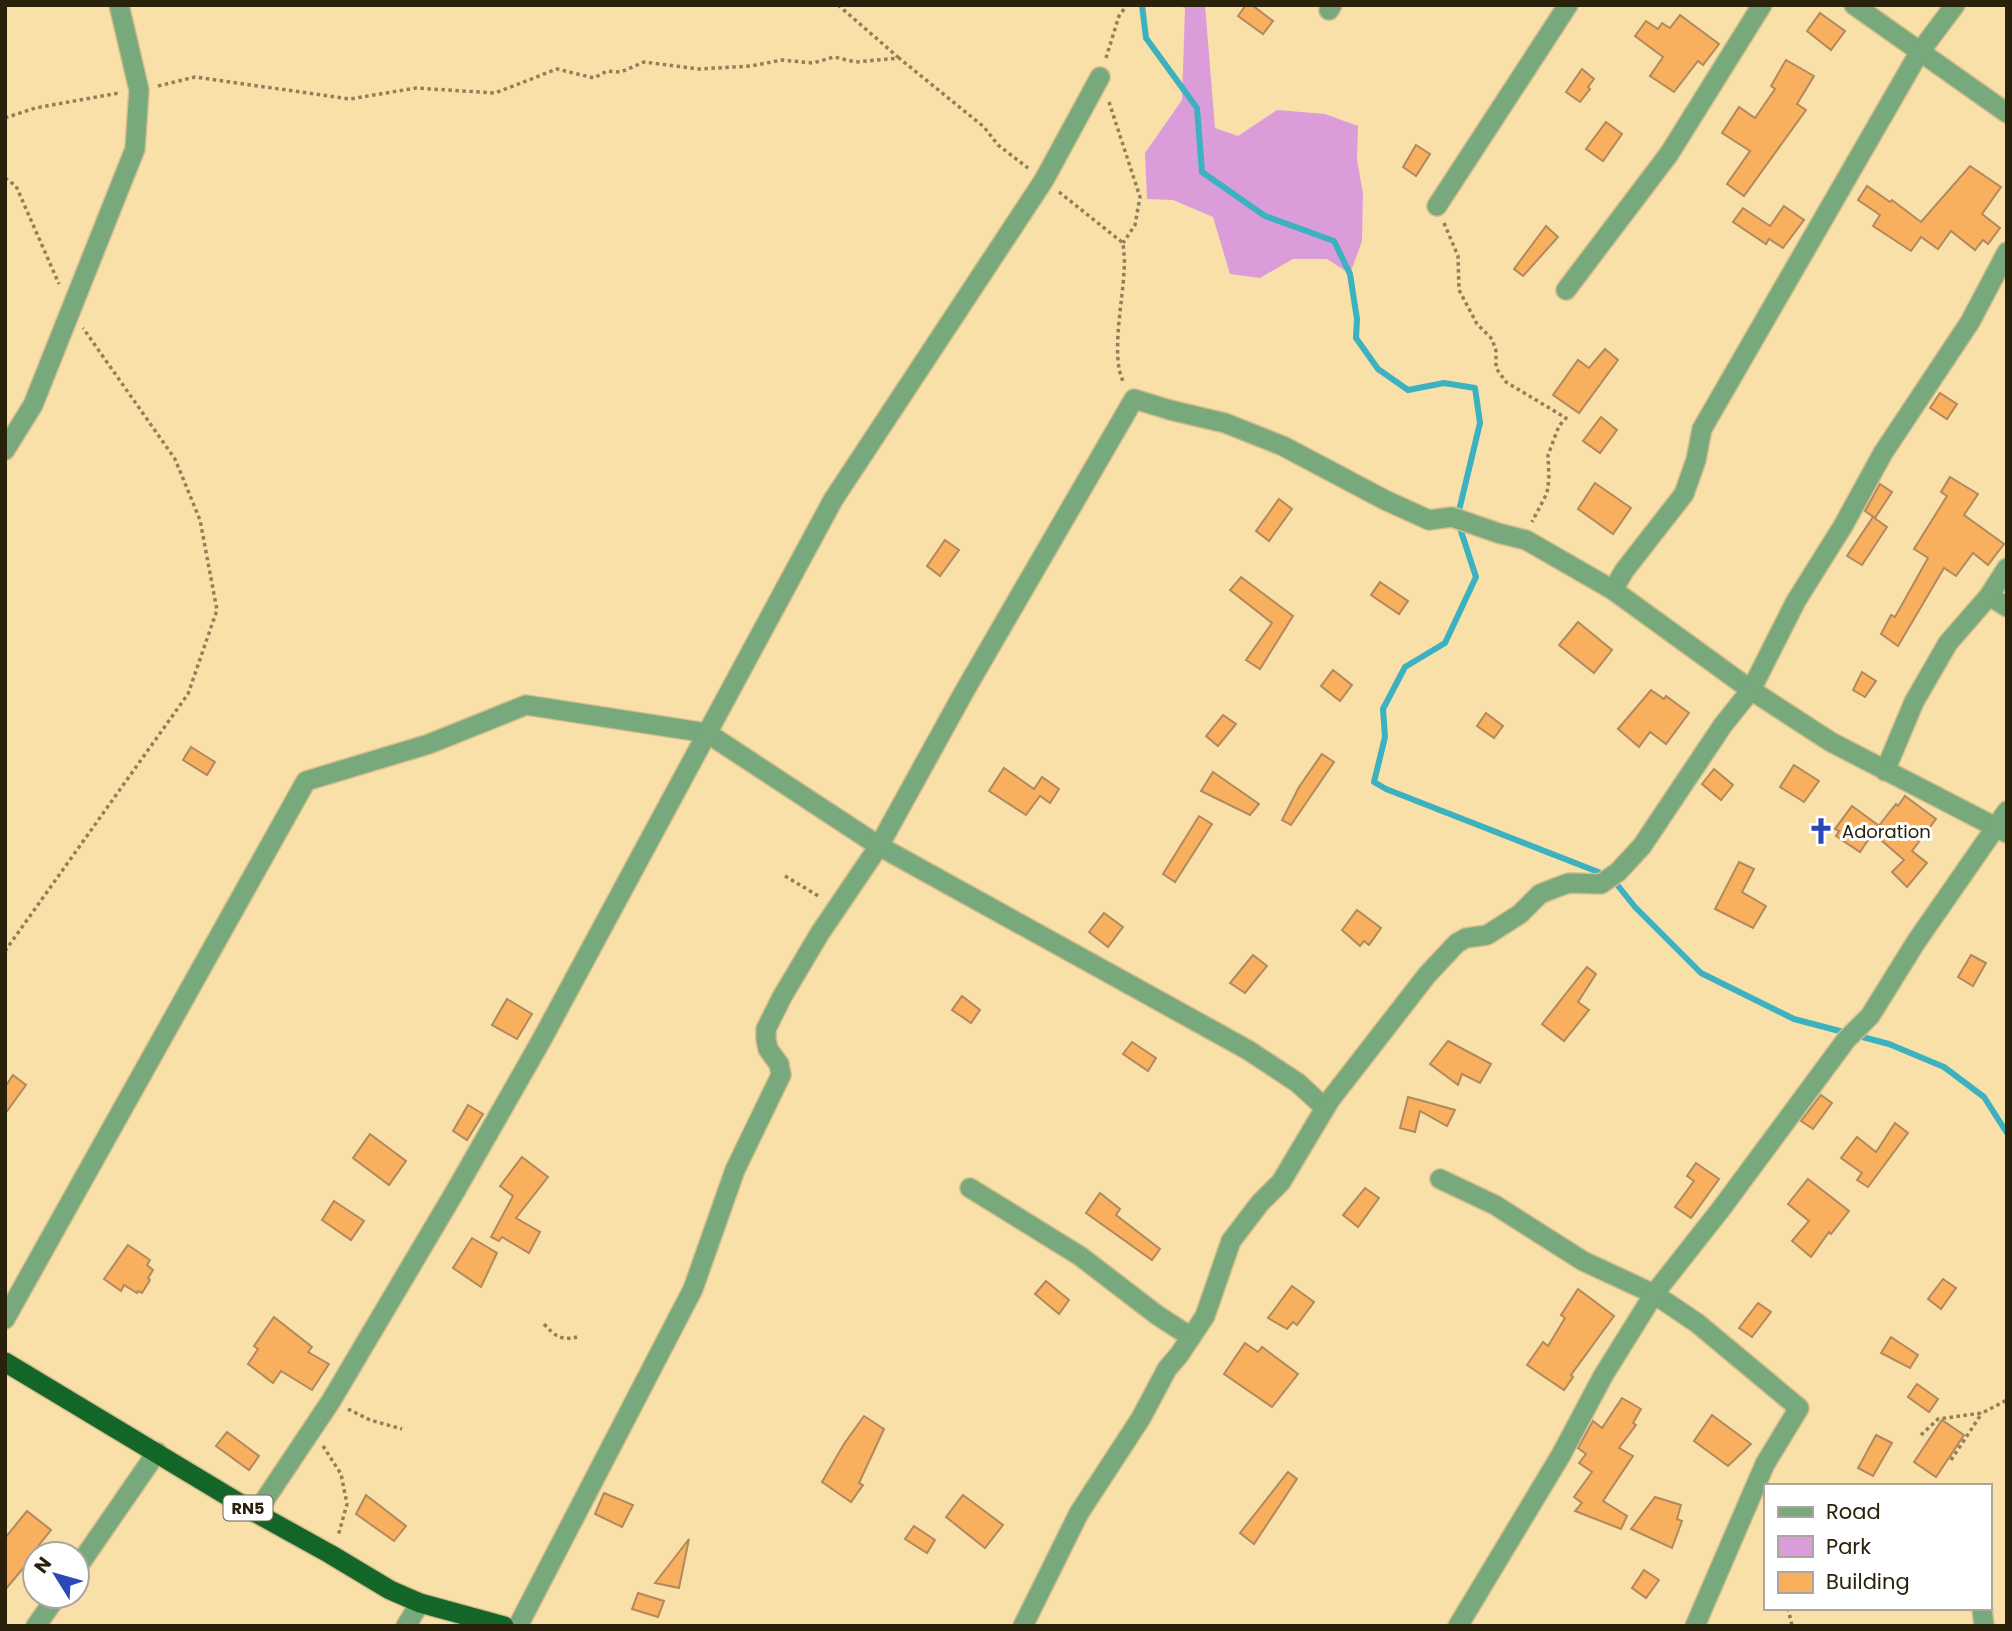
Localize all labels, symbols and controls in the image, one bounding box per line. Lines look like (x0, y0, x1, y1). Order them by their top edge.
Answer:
church icon: Adoration (1806, 816, 1836, 846)
place label: Adoration (1842, 819, 1931, 844)
legend (1764, 1484, 1991, 1610)
road number: RN5 (224, 1496, 272, 1520)
text: Road (1826, 1497, 1881, 1526)
text: Park (1826, 1532, 1871, 1561)
north arrow (21, 1540, 91, 1610)
text: N (28, 1551, 58, 1579)
text: Building (1826, 1567, 1910, 1596)

